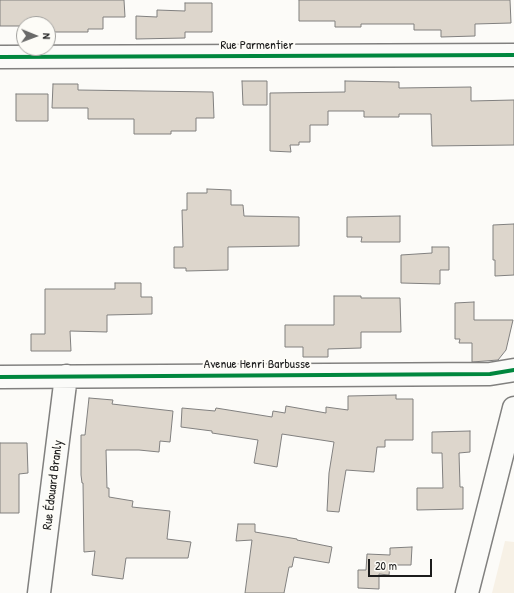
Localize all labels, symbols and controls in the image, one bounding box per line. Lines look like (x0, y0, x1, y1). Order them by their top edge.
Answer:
north arrow (16, 16, 56, 56)
text: N (40, 33, 54, 39)
street label: Rue Parmentier (220, 38, 294, 54)
street label: Avenue Henri Barbusse (204, 357, 310, 373)
street label: Rue Édouard Branly (40, 439, 66, 531)
scale bar (370, 551, 434, 577)
text: 20 m (375, 557, 397, 574)

